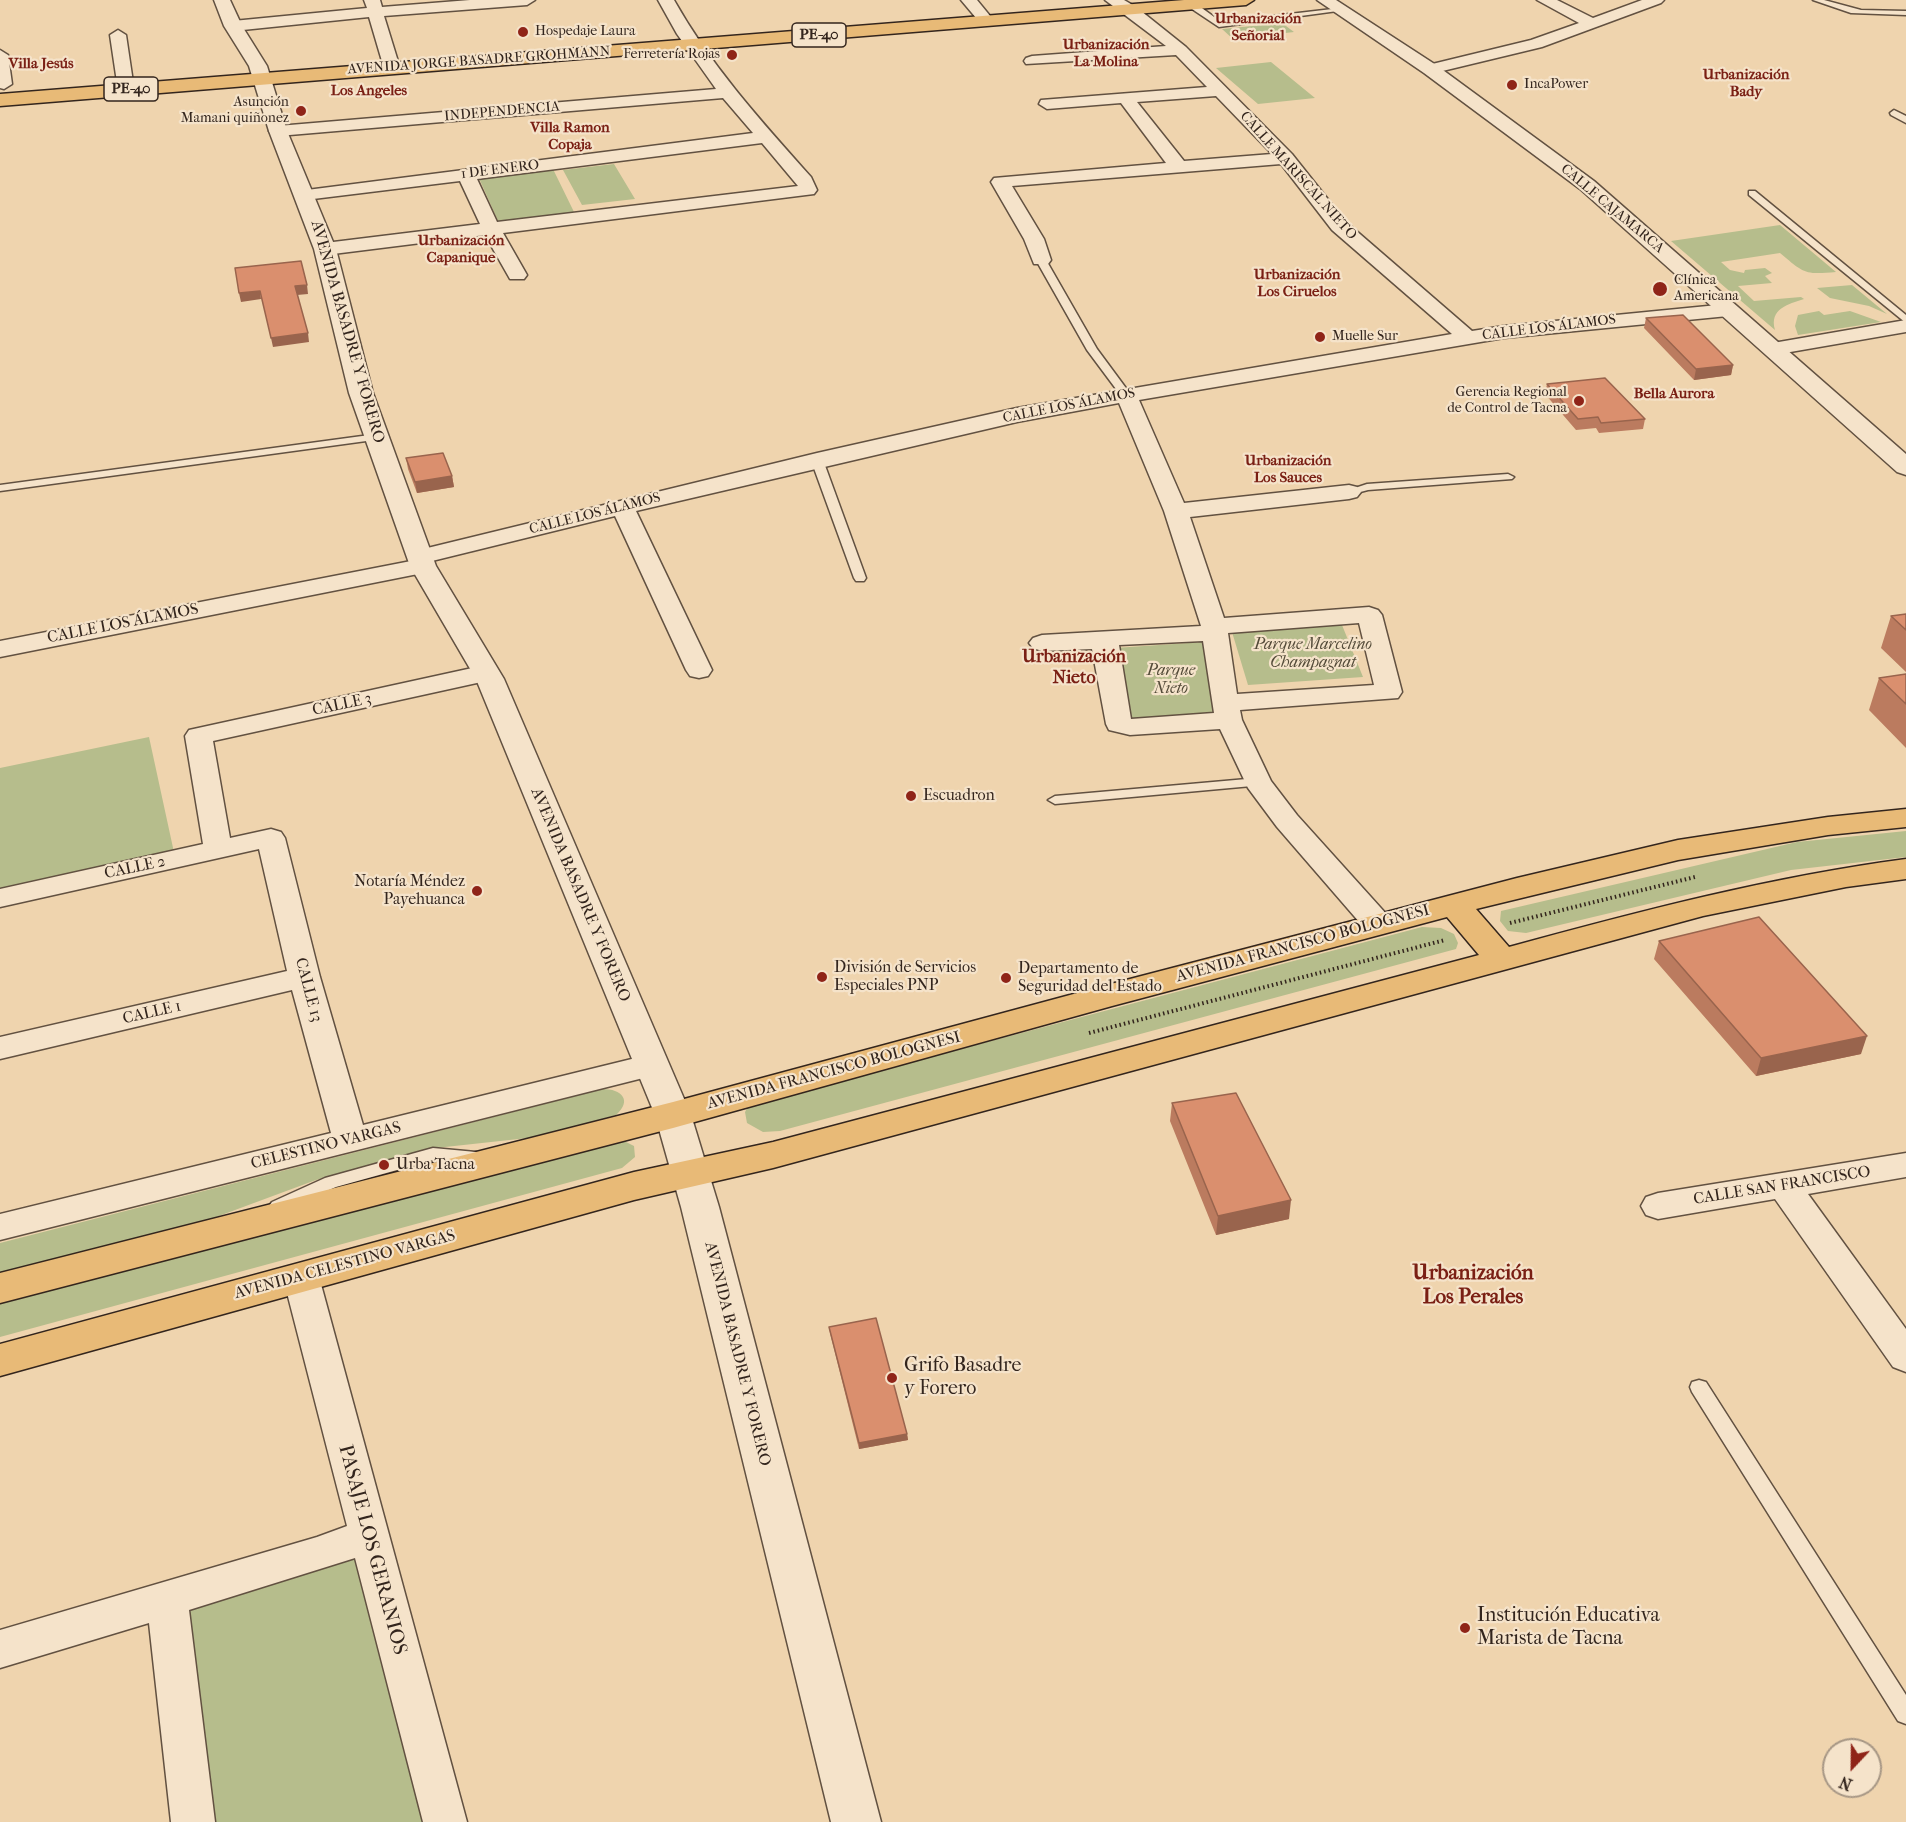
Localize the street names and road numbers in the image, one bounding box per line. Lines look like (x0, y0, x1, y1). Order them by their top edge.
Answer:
road number: PE-40 (792, 23, 846, 47)
street label: AVENIDA JORGE BASADRE GROHMANN (347, 43, 611, 79)
road number: PE-40 (104, 77, 158, 101)
street label: INDEPENDENCIA (443, 99, 561, 125)
street label: CALLE MARISCAL NIETO (1236, 108, 1360, 244)
street label: 1 DE ENERO (460, 157, 540, 183)
street label: CALLE CAJAMARCA (1557, 161, 1667, 257)
street label: AVENIDA BASADRE Y FORERO (306, 219, 388, 445)
street label: CALLE LOS ÁLAMOS (1481, 311, 1617, 345)
street label: CALLE LOS ÁLAMOS (1001, 385, 1137, 427)
street label: CALLE LOS ÁLAMOS (528, 490, 662, 538)
street label: CALLE LOS ÁLAMOS (46, 600, 200, 648)
street label: CALLE 3 (311, 689, 373, 721)
street label: AVENIDA BASADRE Y FORERO (526, 785, 634, 1005)
street label: CALLE 2 (103, 852, 167, 884)
street label: AVENIDA FRANCISCO BOLOGNESI (1174, 901, 1432, 987)
street label: CALLE 13 (290, 956, 326, 1024)
street label: CALLE 1 (121, 997, 183, 1029)
street label: AVENIDA FRANCISCO BOLOGNESI (705, 1028, 963, 1114)
street label: CELESTINO VARGAS (249, 1118, 403, 1174)
street label: CALLE SAN FRANCISCO (1692, 1163, 1872, 1209)
street label: AVENIDA CELESTINO VARGAS (232, 1226, 458, 1304)
street label: AVENIDA BASADRE Y FORERO (700, 1240, 774, 1468)
street label: PASAJE LOS GERANIOS (332, 1442, 412, 1658)

